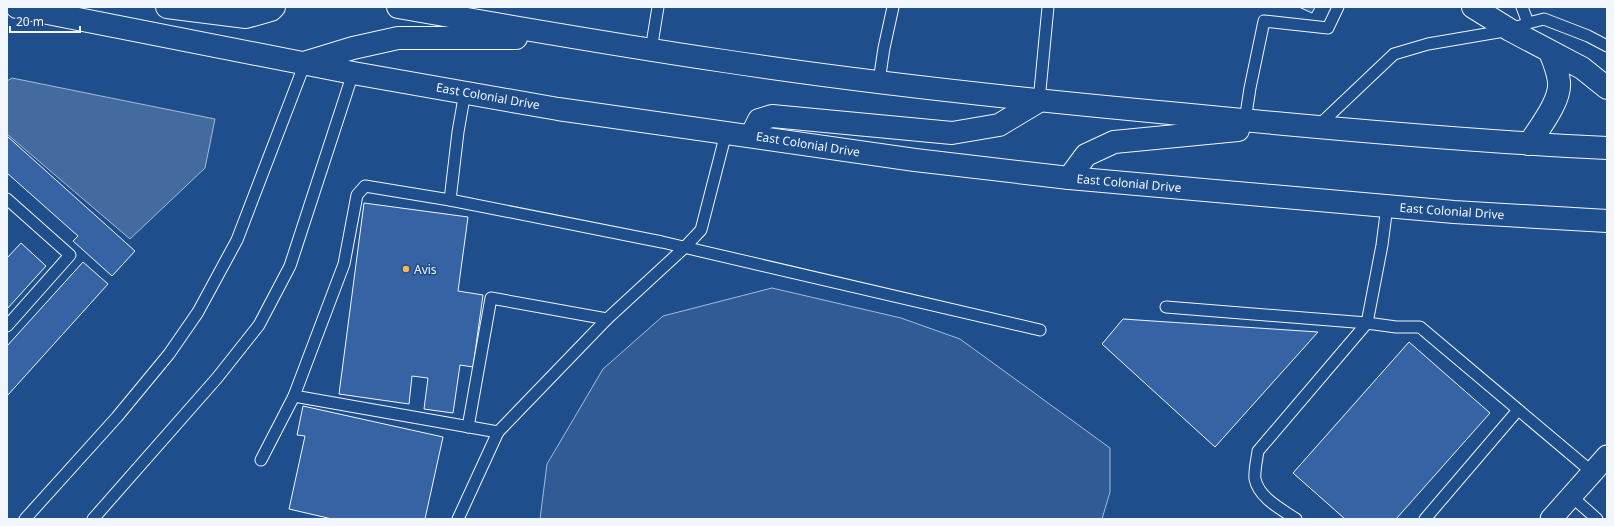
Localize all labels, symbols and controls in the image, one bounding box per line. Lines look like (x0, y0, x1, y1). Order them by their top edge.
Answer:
scale bar (10, 8, 80, 34)
text: 20 m (16, 13, 44, 30)
street label: East Colonial Drive (435, 79, 541, 114)
street label: East Colonial Drive (755, 127, 861, 161)
street label: East Colonial Drive (1076, 170, 1182, 196)
street label: East Colonial Drive (1399, 199, 1505, 223)
place label: Avis (414, 261, 437, 278)
marker: Avis (401, 264, 411, 274)

